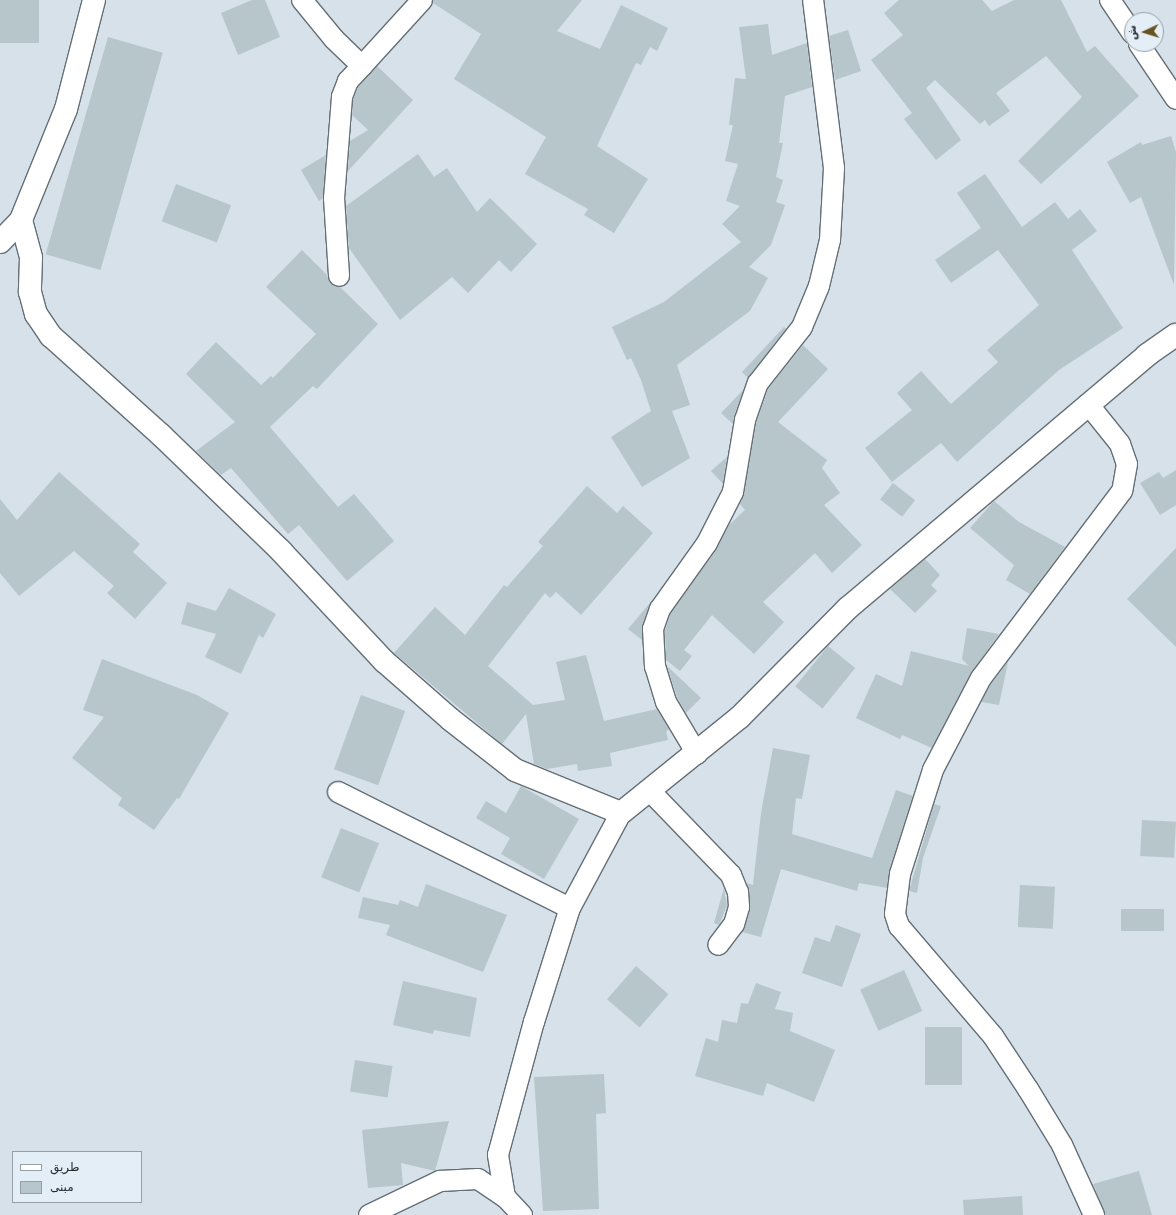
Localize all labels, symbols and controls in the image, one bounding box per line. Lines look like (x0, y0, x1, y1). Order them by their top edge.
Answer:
north arrow (1124, 12, 1164, 52)
text: ش (1126, 25, 1140, 41)
legend (12, 1151, 142, 1203)
text: طريق (50, 1160, 80, 1174)
text: مبنى (50, 1180, 74, 1194)

